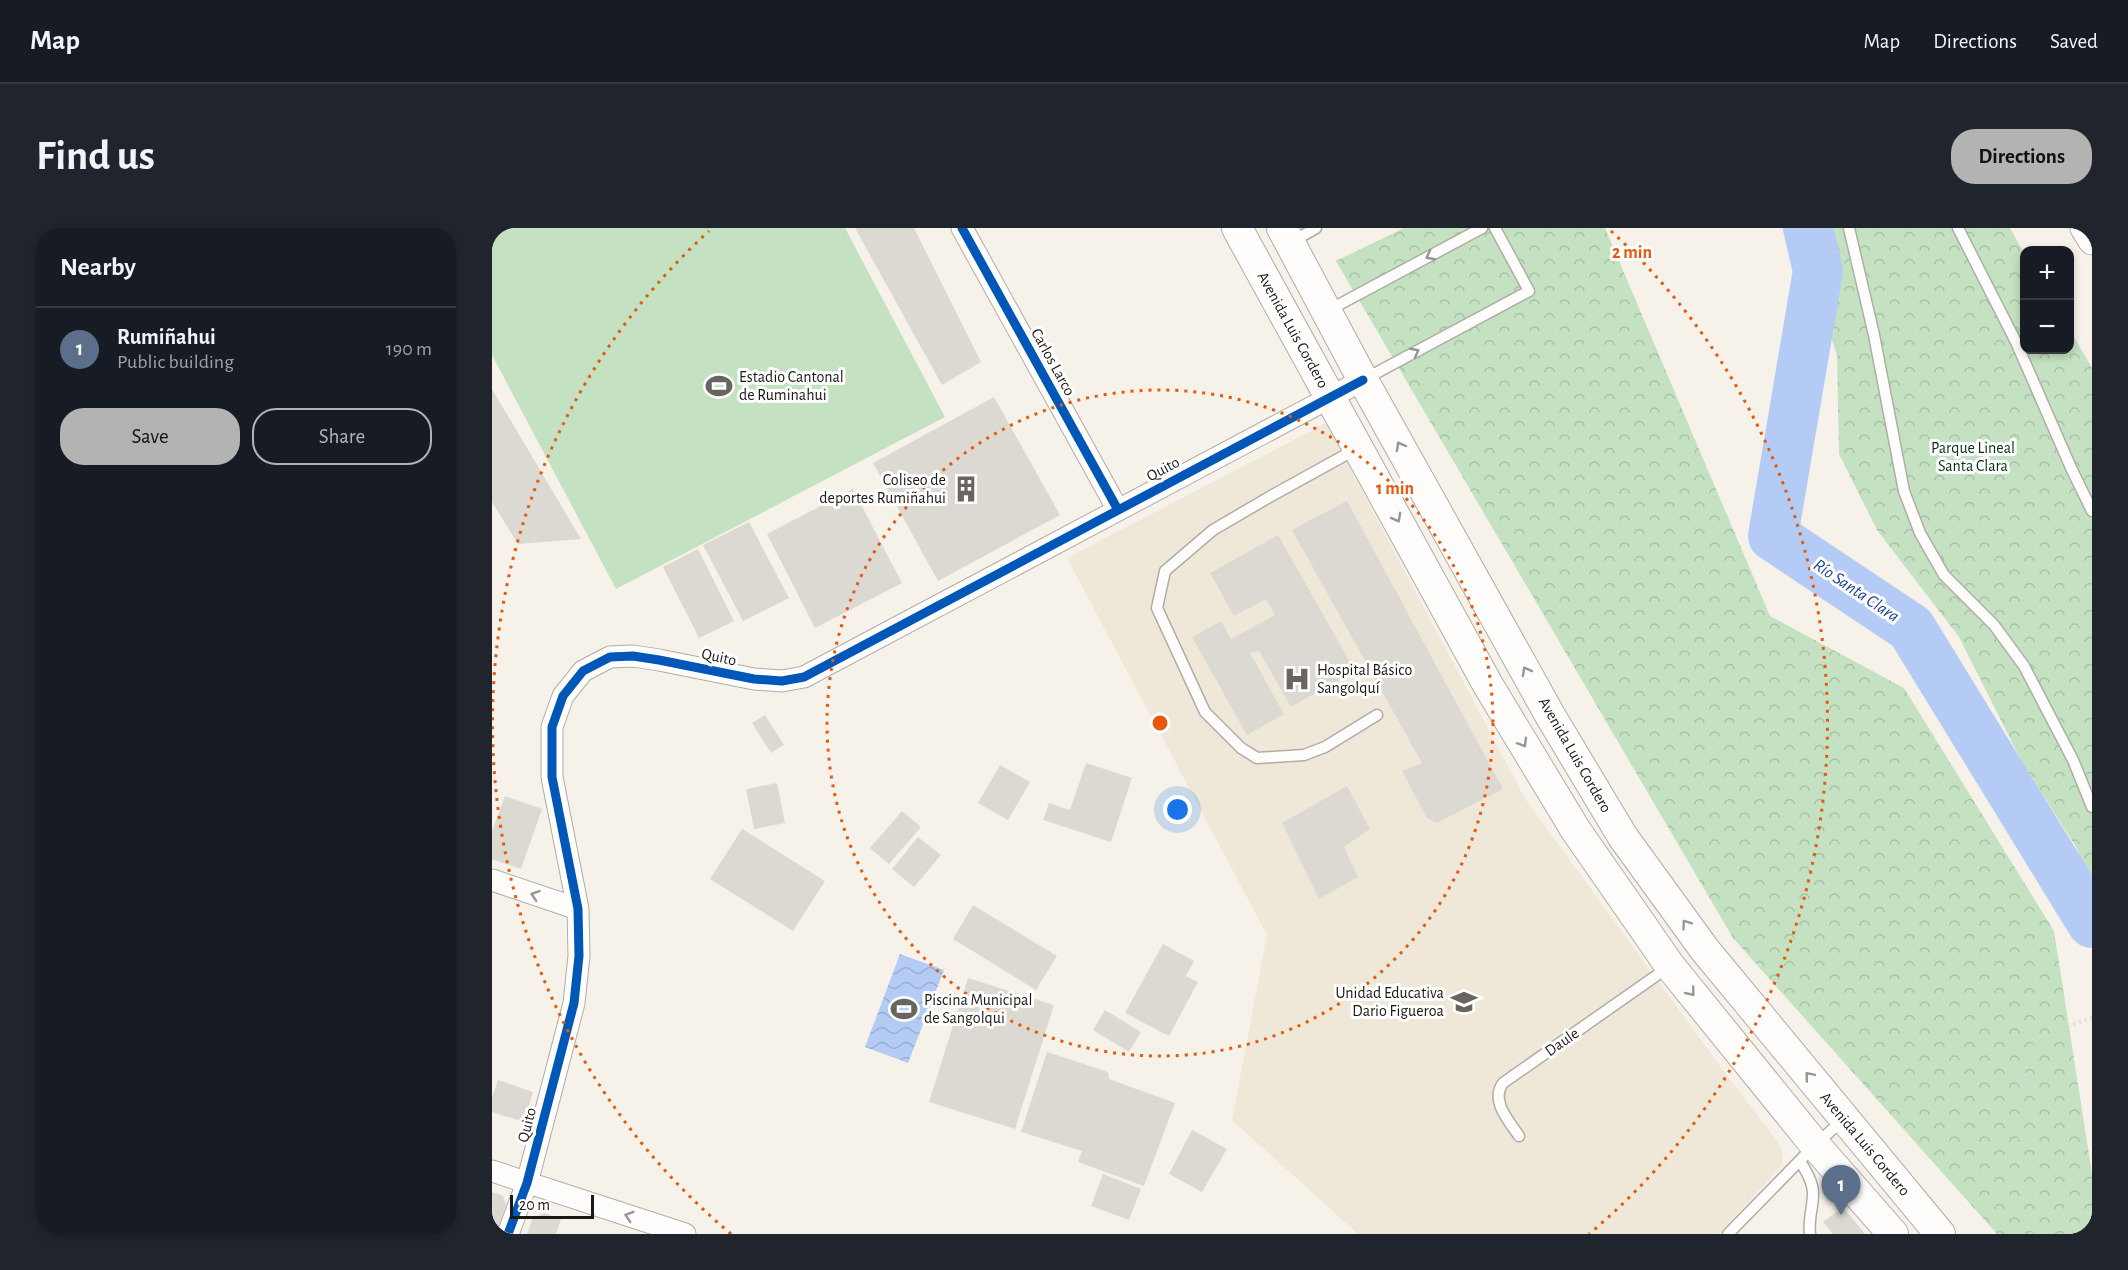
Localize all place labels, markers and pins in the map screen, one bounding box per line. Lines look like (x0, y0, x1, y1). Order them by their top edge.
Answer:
place label: Estadio Cantonal de Ruminahui (739, 369, 844, 403)
sports icon: Estadio Cantonal de Ruminahui (704, 371, 734, 401)
place label: Coliseo de deportes Rumiñahui (819, 472, 946, 506)
building icon: Coliseo de deportes Rumiñahui (951, 474, 981, 504)
place label: Hospital Básico Sangolquí (1317, 662, 1412, 696)
hospital icon: Hospital Básico Sangolquí (1282, 664, 1312, 694)
centre of rings (1150, 713, 1170, 733)
place label: Unidad Educativa Dario Figueroa (1336, 985, 1444, 1019)
school or university icon: Unidad Educativa Dario Figueroa (1449, 987, 1479, 1017)
place label: Piscina Municipal de Sangolqui (924, 992, 1032, 1026)
sports icon: Piscina Municipal de Sangolqui (889, 994, 919, 1024)
pin: 1 (1822, 1166, 1860, 1215)

